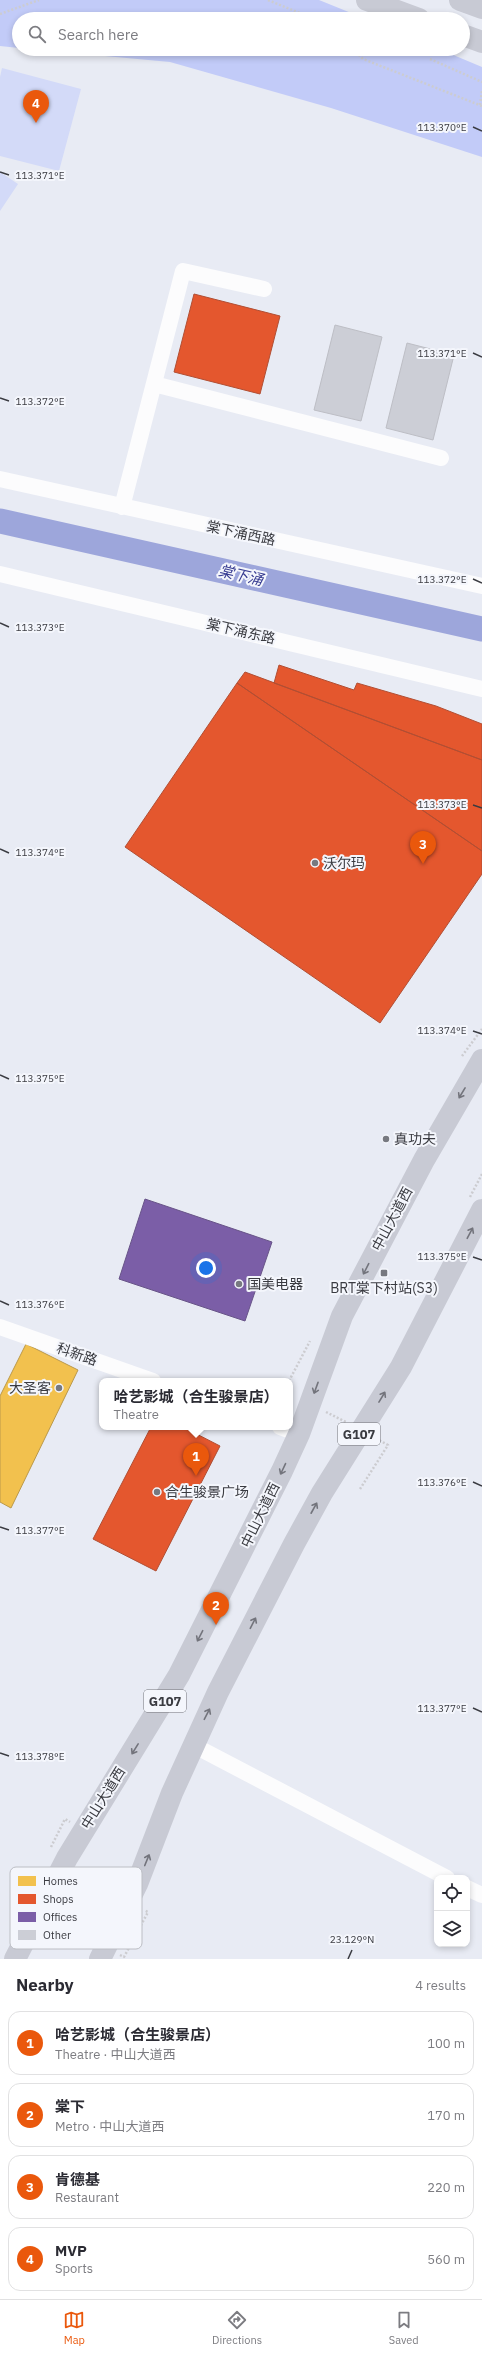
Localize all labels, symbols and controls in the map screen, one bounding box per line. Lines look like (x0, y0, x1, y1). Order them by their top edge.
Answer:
search box (12, 12, 470, 56)
icon: search (26, 23, 48, 45)
text: Search here (58, 25, 138, 44)
pin: 4 (23, 90, 49, 123)
text: 113.370°E (417, 121, 467, 134)
text: 113.371°E (15, 169, 65, 182)
text: 113.371°E (417, 347, 467, 360)
text: 113.372°E (15, 395, 65, 408)
street label: 棠下涌西路 (205, 517, 277, 549)
water label: 棠下涌 (217, 561, 267, 590)
text: 113.372°E (417, 573, 467, 586)
street label: 棠下涌东路 (205, 614, 277, 648)
text: 113.373°E (15, 621, 65, 634)
text: 113.373°E (417, 798, 467, 811)
pin: 3 (410, 831, 436, 864)
text: 113.374°E (15, 846, 65, 859)
place label: 沃尔玛 (323, 854, 365, 872)
marker: 沃尔玛 (310, 858, 320, 868)
text: 113.374°E (417, 1024, 467, 1037)
text: 113.375°E (15, 1072, 65, 1085)
one-way arrow (457, 1087, 465, 1099)
place label: 真功夫 (394, 1130, 436, 1148)
marker: 真功夫 (381, 1134, 391, 1144)
street label: 中山大道西 (368, 1184, 416, 1254)
one-way arrow (467, 1228, 474, 1240)
text: 113.375°E (417, 1250, 467, 1263)
your location (196, 1258, 216, 1278)
one-way arrow (362, 1262, 369, 1274)
marker: BRT棠下村站(S3) (379, 1268, 389, 1278)
place label: 国美电器 (247, 1275, 303, 1293)
marker: 国美电器 (234, 1279, 244, 1289)
place label: BRT棠下村站(S3) (330, 1279, 438, 1297)
text: 113.376°E (15, 1298, 65, 1311)
street label: 科新路 (54, 1339, 100, 1369)
popup (99, 1378, 293, 1430)
place label: 大圣客 (9, 1379, 51, 1397)
one-way arrow (311, 1382, 319, 1394)
marker: 大圣客 (54, 1383, 64, 1393)
text: 哈艺影城（合生骏景店） (113, 1387, 279, 1406)
one-way arrow (379, 1391, 387, 1403)
text: Theatre (113, 1406, 159, 1423)
road number: G107 (338, 1423, 380, 1445)
pin: 1 (183, 1443, 209, 1476)
one-way arrow (278, 1463, 286, 1475)
text: 113.376°E (417, 1476, 467, 1489)
street label: 中山大道西 (237, 1480, 283, 1550)
place label: 合生骏景广场 (165, 1483, 249, 1501)
marker: 合生骏景广场 (152, 1487, 162, 1497)
one-way arrow (310, 1502, 318, 1514)
text: 113.377°E (15, 1524, 65, 1537)
pin: 2 (203, 1592, 229, 1625)
one-way arrow (250, 1617, 258, 1629)
one-way arrow (195, 1629, 203, 1641)
road number: G107 (144, 1690, 186, 1712)
text: 113.377°E (417, 1702, 467, 1715)
one-way arrow (204, 1709, 211, 1721)
one-way arrow (131, 1743, 139, 1754)
text: 113.378°E (15, 1750, 65, 1763)
street label: 中山大道西 (77, 1764, 129, 1832)
one-way arrow (143, 1855, 151, 1867)
legend (10, 1867, 142, 1949)
text: Homes (43, 1874, 78, 1888)
map controls (434, 1875, 470, 1947)
button: locate (434, 1875, 470, 1911)
text: Shops (43, 1892, 74, 1906)
text: Offices (43, 1910, 77, 1924)
button: layers (434, 1911, 470, 1947)
text: Other (43, 1928, 71, 1942)
text: 23.129°N (330, 1933, 374, 1946)
text: Nearby (16, 1974, 74, 1996)
text: 4 results (415, 1977, 466, 1994)
text: 哈艺影城（合生骏景店） (55, 2025, 220, 2044)
text: 1 (26, 2035, 34, 2052)
text: 100 m (427, 2035, 465, 2052)
text: Theatre · 中山大道西 (55, 2046, 176, 2063)
text: 棠下 (55, 2097, 85, 2116)
text: 2 (26, 2107, 34, 2124)
text: 170 m (427, 2107, 465, 2124)
text: Metro · 中山大道西 (55, 2118, 165, 2135)
text: 肯德基 (55, 2170, 100, 2189)
text: 3 (26, 2179, 34, 2196)
text: 220 m (427, 2179, 465, 2196)
text: Restaurant (55, 2189, 119, 2206)
text: MVP (55, 2241, 87, 2260)
text: 4 (26, 2251, 34, 2268)
text: 560 m (427, 2251, 465, 2268)
text: Sports (55, 2260, 93, 2277)
tab: Map (63, 2309, 85, 2347)
tab: Directions (212, 2309, 262, 2347)
tab: Saved (389, 2309, 419, 2347)

